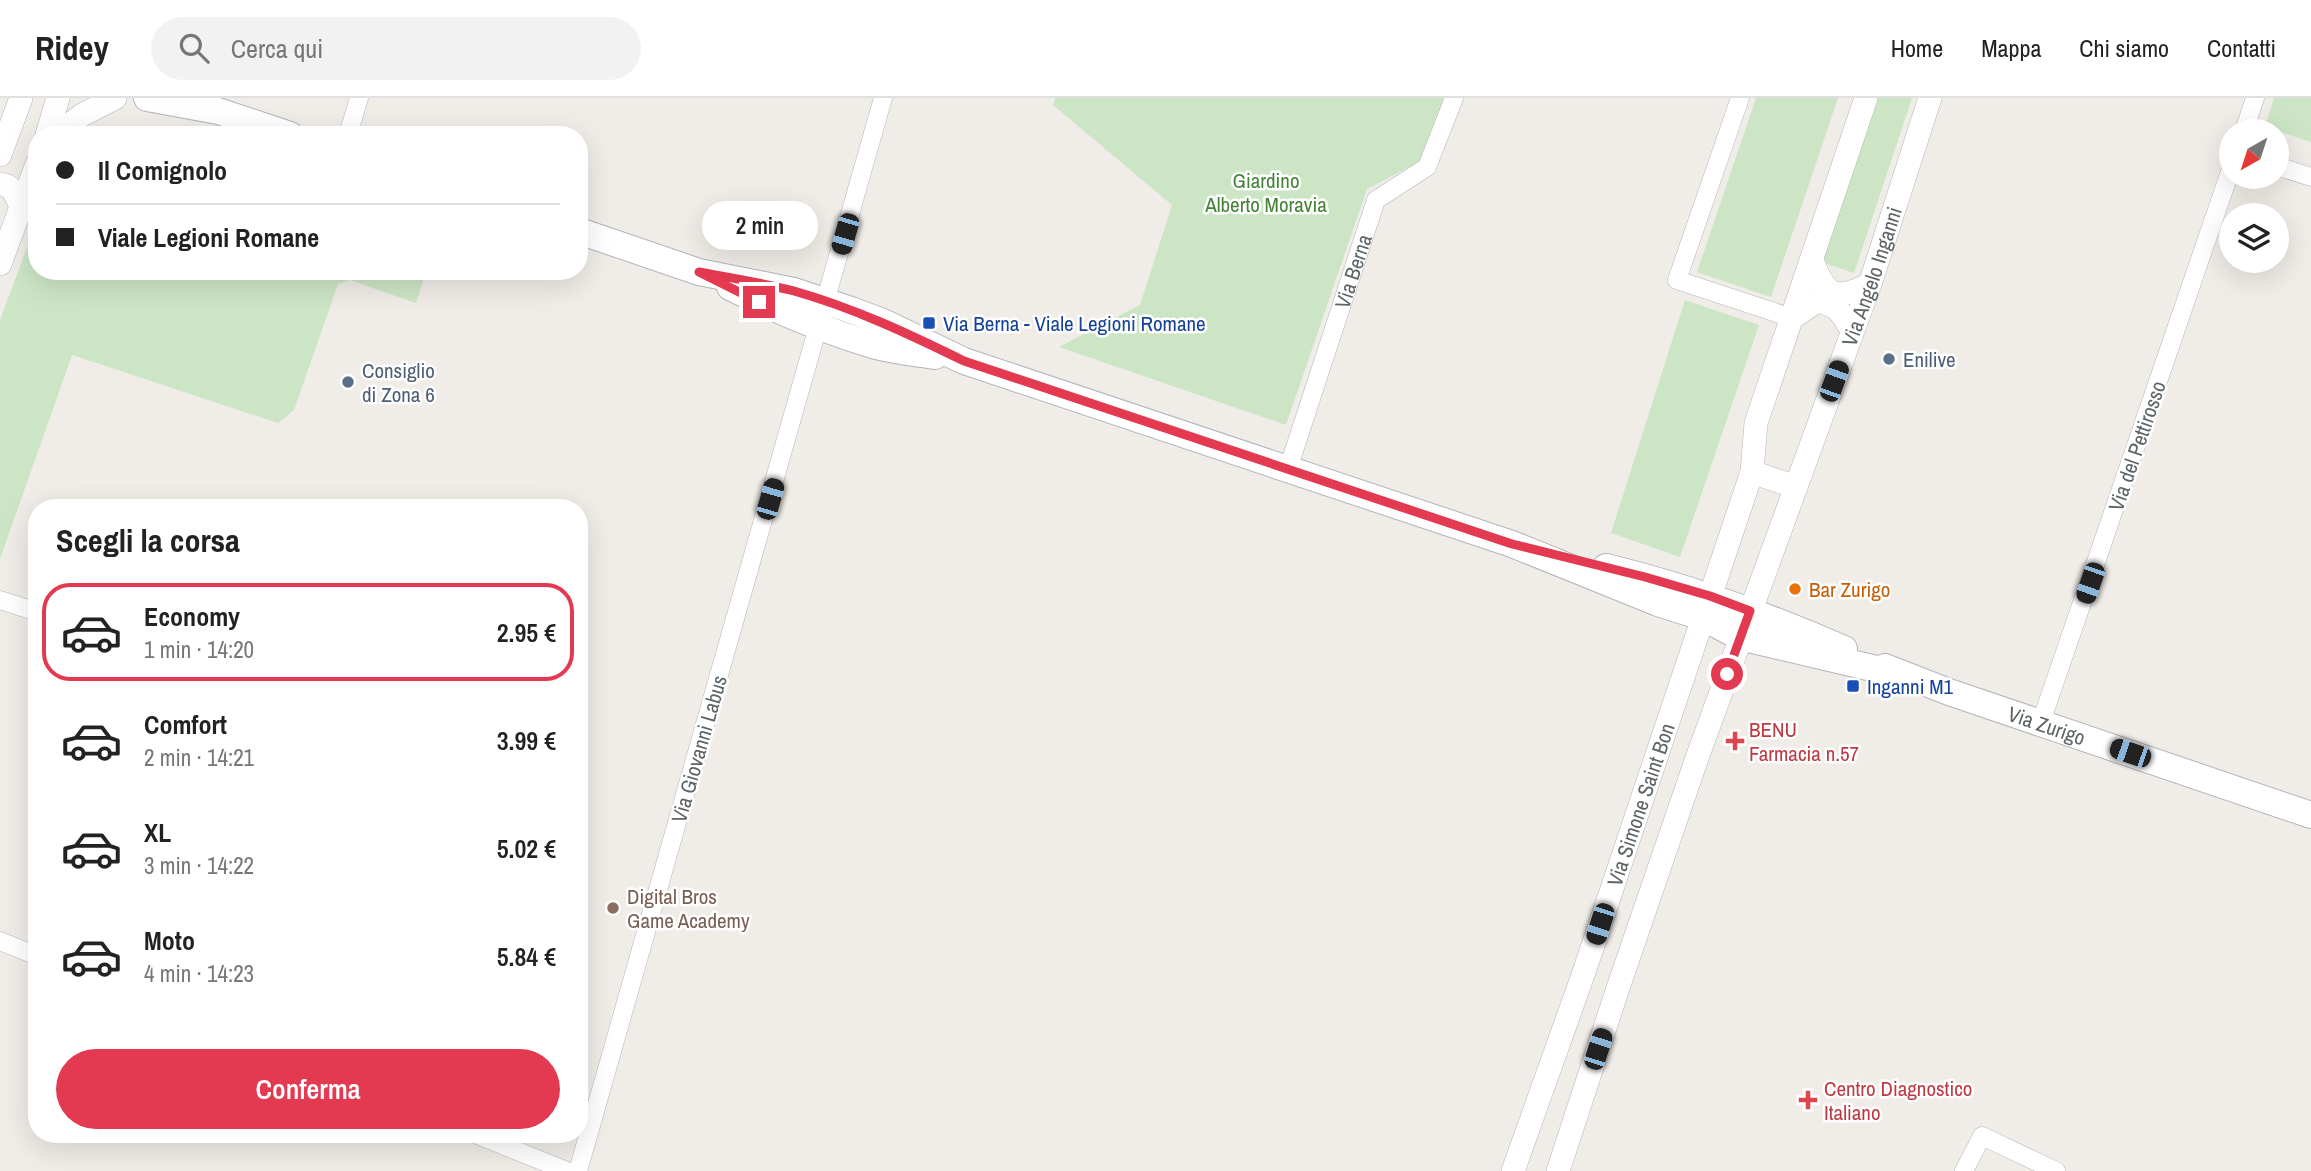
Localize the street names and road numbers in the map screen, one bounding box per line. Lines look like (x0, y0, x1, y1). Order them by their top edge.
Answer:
street label: Via Angelo Inganni (1834, 203, 1908, 350)
street label: Via Berna (1327, 230, 1378, 312)
street label: Via del Pettirosso (2101, 377, 2173, 515)
street label: Via Giovanni Labus (664, 672, 734, 826)
street label: Via Zurigo (2004, 699, 2089, 752)
street label: Via Simone Saint Bon (1599, 719, 1681, 890)

